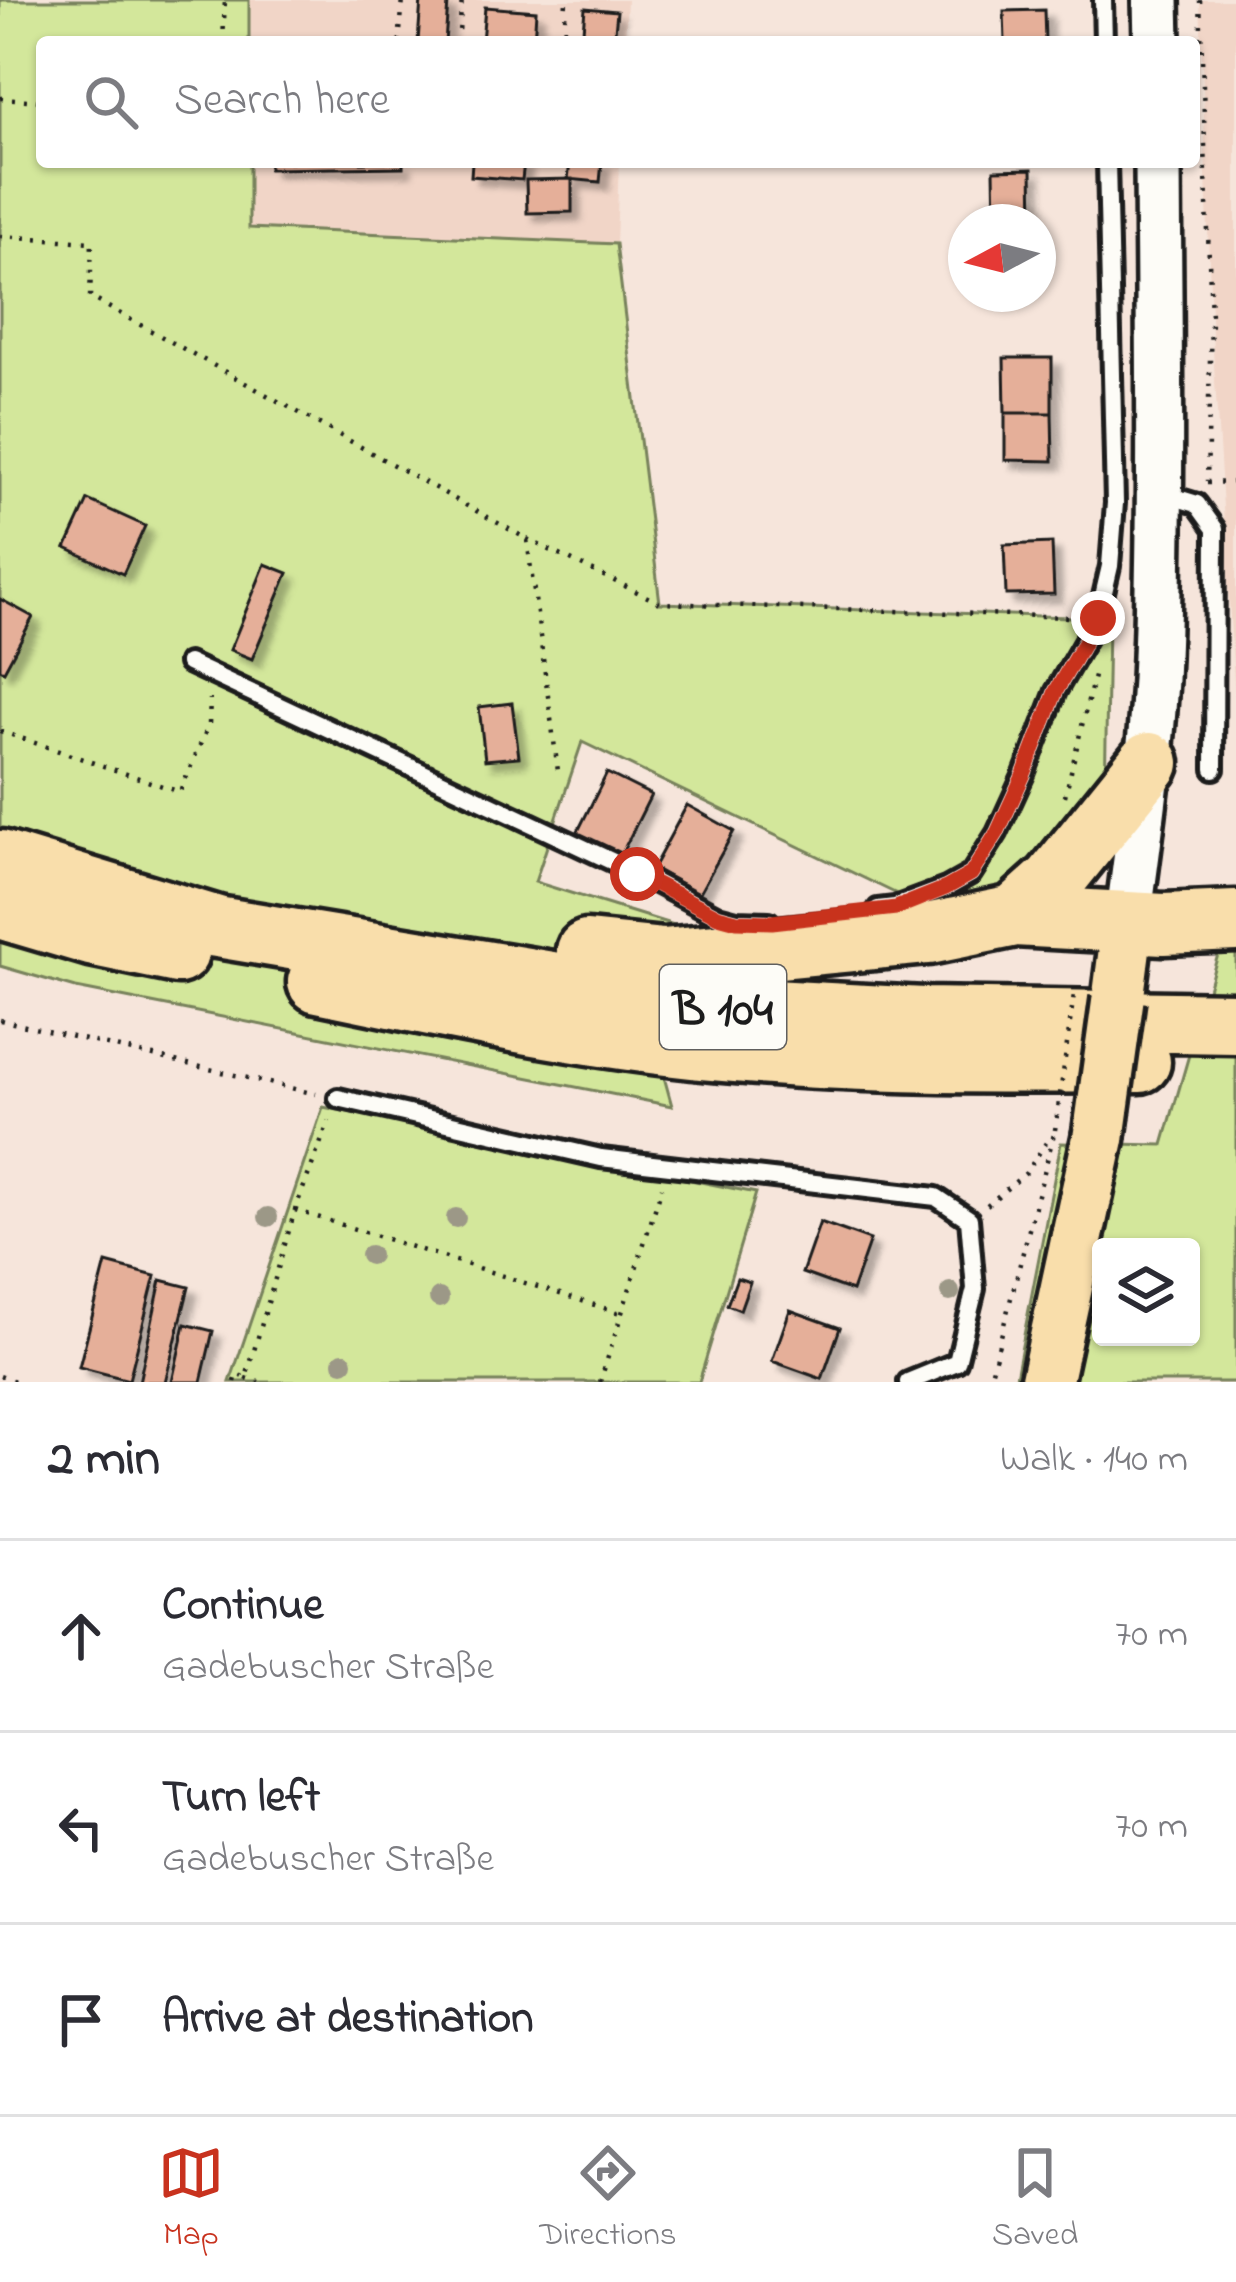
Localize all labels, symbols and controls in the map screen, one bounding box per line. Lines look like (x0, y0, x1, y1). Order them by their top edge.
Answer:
search box (36, 36, 1200, 168)
icon: search (78, 69, 144, 135)
text: Search here (174, 69, 390, 135)
north arrow (948, 204, 1056, 312)
route end (1071, 591, 1125, 645)
route start (610, 847, 664, 901)
road number: B 104 (660, 965, 786, 1049)
map controls (1092, 1238, 1200, 1346)
button: layers (1092, 1238, 1200, 1346)
text: 2 min (48, 1423, 160, 1498)
text: Walk · 140 m (1000, 1432, 1188, 1489)
text: Continue (162, 1574, 323, 1640)
icon: ahead (48, 1603, 114, 1669)
text: 70 m (1115, 1607, 1188, 1664)
text: Gadebuscher Straße (162, 1640, 494, 1697)
text: Turn left (162, 1766, 320, 1832)
icon: left (48, 1795, 114, 1861)
text: 70 m (1115, 1799, 1188, 1856)
text: Gadebuscher Straße (162, 1832, 494, 1889)
icon: arrive (48, 1987, 114, 2053)
text: Arrive at destination (162, 1987, 533, 2053)
tab: Map (158, 2140, 224, 2260)
tab: Directions (539, 2140, 677, 2260)
tab: Saved (992, 2140, 1078, 2260)

